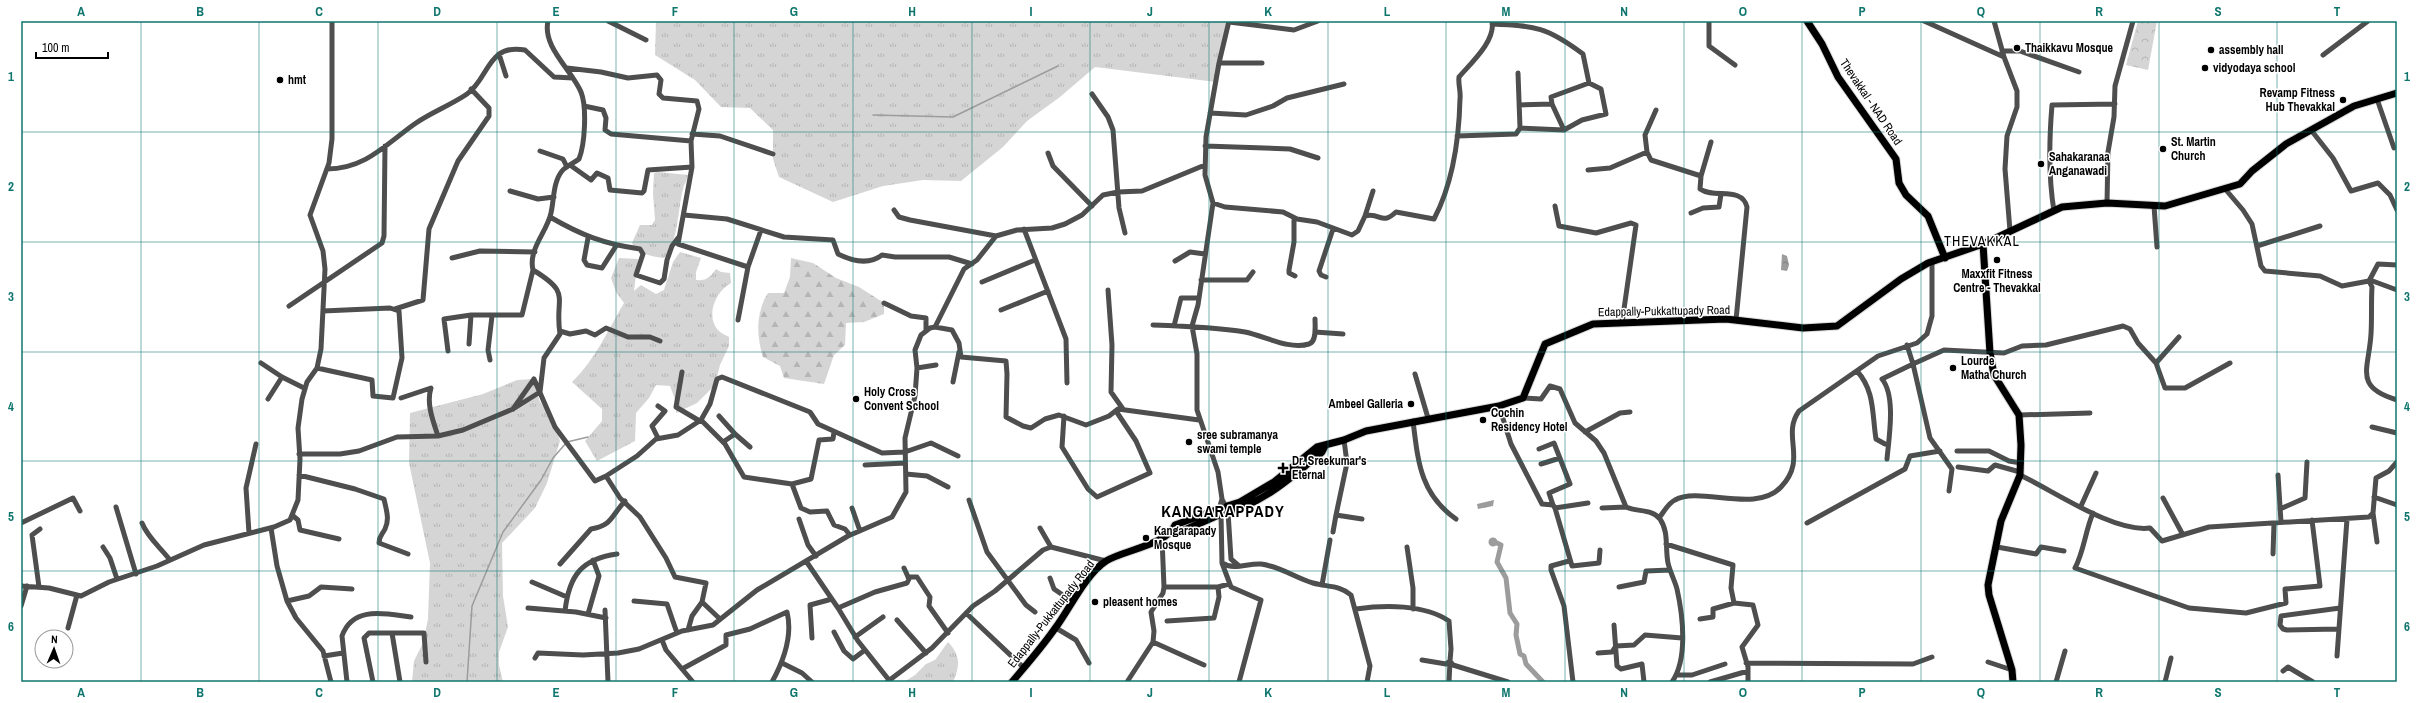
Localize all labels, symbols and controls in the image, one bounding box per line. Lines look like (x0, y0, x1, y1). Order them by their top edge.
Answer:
text: A (77, 3, 85, 20)
text: B (196, 3, 204, 20)
text: C (315, 3, 323, 20)
text: D (433, 3, 441, 20)
text: E (552, 3, 560, 20)
text: F (672, 3, 679, 20)
text: G (790, 3, 798, 20)
text: H (908, 3, 916, 20)
text: I (1030, 3, 1033, 20)
text: J (1147, 3, 1153, 20)
text: K (1264, 3, 1272, 20)
text: L (1384, 3, 1391, 20)
text: M (1502, 3, 1511, 20)
text: N (1620, 3, 1628, 20)
text: O (1739, 3, 1747, 20)
text: P (1858, 3, 1866, 20)
text: Q (1977, 3, 1985, 20)
text: R (2095, 3, 2103, 20)
text: S (2214, 3, 2222, 20)
text: T (2334, 3, 2341, 20)
scale bar (36, 34, 108, 60)
text: 100 m (42, 40, 69, 56)
place label: Thaikkavu Mosque (2025, 40, 2114, 56)
place label: assembly hall (2219, 42, 2284, 58)
marker: Thaikkavu Mosque (2012, 43, 2022, 53)
marker: assembly hall (2206, 45, 2216, 55)
street label: Thevakkal - NAD Road (1836, 56, 1906, 148)
place label: vidyodaya school (2213, 60, 2296, 76)
marker: vidyodaya school (2200, 63, 2210, 73)
text: 1 (8, 68, 14, 85)
text: 1 (2404, 68, 2410, 85)
place label: hmt (288, 72, 307, 88)
marker: hmt (275, 75, 285, 85)
place label: Revamp Fitness Hub Thevakkal (2260, 85, 2336, 115)
marker: Revamp Fitness Hub Thevakkal (2338, 95, 2348, 105)
place label: St. Martin Church (2171, 134, 2216, 164)
marker: St. Martin Church (2158, 144, 2168, 154)
place label: Sahakaranaa Anganawadi (2049, 149, 2110, 179)
marker: Sahakaranaa Anganawadi (2036, 159, 2046, 169)
text: 2 (8, 178, 14, 195)
text: 2 (2404, 178, 2410, 195)
district label: THEVAKKAL (1944, 232, 2020, 250)
marker: Maxxfit Fitness Centre - Thevakkal (1992, 255, 2002, 265)
place label: Maxxfit Fitness Centre - Thevakkal (1953, 266, 2041, 296)
text: 3 (8, 288, 14, 305)
text: 3 (2404, 288, 2410, 305)
street label: Edappally-Pukkattupady Road (1598, 302, 1730, 320)
place label: Lourde Matha Church (1961, 353, 2027, 383)
marker: Lourde Matha Church (1948, 363, 1958, 373)
place label: Holy Cross Convent School (864, 384, 939, 414)
marker: Holy Cross Convent School (851, 394, 861, 404)
place label: Ambeel Galleria (1329, 396, 1404, 412)
text: 4 (8, 398, 14, 415)
text: 4 (2404, 398, 2410, 415)
marker: Ambeel Galleria (1406, 399, 1416, 409)
place label: Cochin Residency Hotel (1491, 405, 1568, 435)
marker: Cochin Residency Hotel (1478, 415, 1488, 425)
place label: sree subramanya swami temple (1197, 427, 1278, 457)
marker: sree subramanya swami temple (1184, 437, 1194, 447)
place label: Dr. Sreekumar's Eternal (1292, 453, 1367, 483)
marker: Dr. Sreekumar's Eternal (1277, 462, 1289, 474)
district label: KANGARAPPADY (1161, 500, 1285, 522)
text: 5 (8, 508, 14, 525)
text: 5 (2404, 508, 2410, 525)
place label: Kangarapady Mosque (1154, 523, 1217, 553)
marker: Kangarapady Mosque (1141, 533, 1151, 543)
street label: Edappally-Pukkattupady Road (1004, 557, 1098, 671)
place label: pleasent homes (1103, 594, 1178, 610)
marker: pleasent homes (1090, 597, 1100, 607)
text: 6 (8, 618, 14, 635)
text: 6 (2404, 618, 2410, 635)
north arrow (34, 629, 74, 669)
text: N (51, 632, 58, 646)
text: A (77, 684, 85, 701)
text: B (196, 684, 204, 701)
text: C (315, 684, 323, 701)
text: D (433, 684, 441, 701)
text: E (552, 684, 560, 701)
text: F (672, 684, 679, 701)
text: G (790, 684, 798, 701)
text: H (908, 684, 916, 701)
text: I (1030, 684, 1033, 701)
text: J (1147, 684, 1153, 701)
text: K (1264, 684, 1272, 701)
text: L (1384, 684, 1391, 701)
text: M (1502, 684, 1511, 701)
text: N (1620, 684, 1628, 701)
text: O (1739, 684, 1747, 701)
text: P (1858, 684, 1866, 701)
text: Q (1977, 684, 1985, 701)
text: R (2095, 684, 2103, 701)
text: S (2214, 684, 2222, 701)
text: T (2334, 684, 2341, 701)

